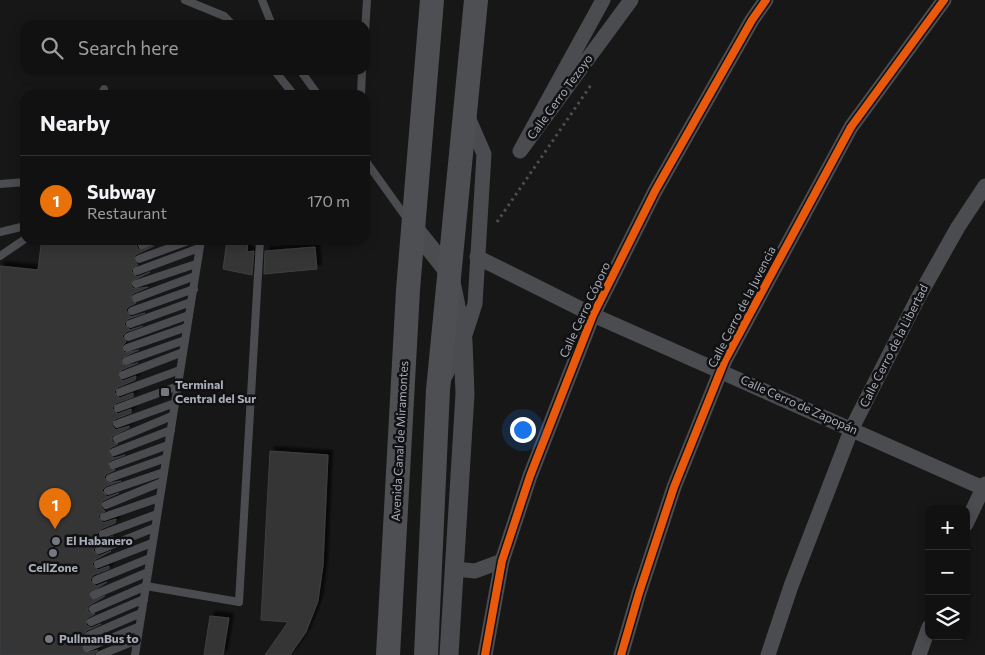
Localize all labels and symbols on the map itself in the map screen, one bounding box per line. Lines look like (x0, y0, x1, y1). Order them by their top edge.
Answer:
street label: Calle Cerro Tezoyo (524, 51, 595, 142)
street label: Calle Cerro de la Juvencia (704, 243, 779, 370)
street label: Calle Cerro Cóporo (556, 259, 612, 360)
street label: Calle Cerro de la Libertad (856, 282, 930, 409)
street label: Avenida Canal de Miramontes (388, 360, 410, 522)
street label: Calle Cerro de Zapopán (739, 372, 860, 436)
place label: Terminal Central del Sur (175, 377, 256, 405)
marker: Terminal Central del Sur (159, 386, 171, 398)
your location (510, 417, 536, 443)
pin: 1 (39, 488, 71, 529)
place label: El Habanero (66, 533, 133, 547)
marker: El Habanero (50, 535, 62, 547)
marker: CellZone (47, 547, 59, 559)
place label: CellZone (28, 560, 78, 574)
place label: PullmanBus to (59, 631, 139, 645)
marker: PullmanBus to (43, 633, 55, 645)

